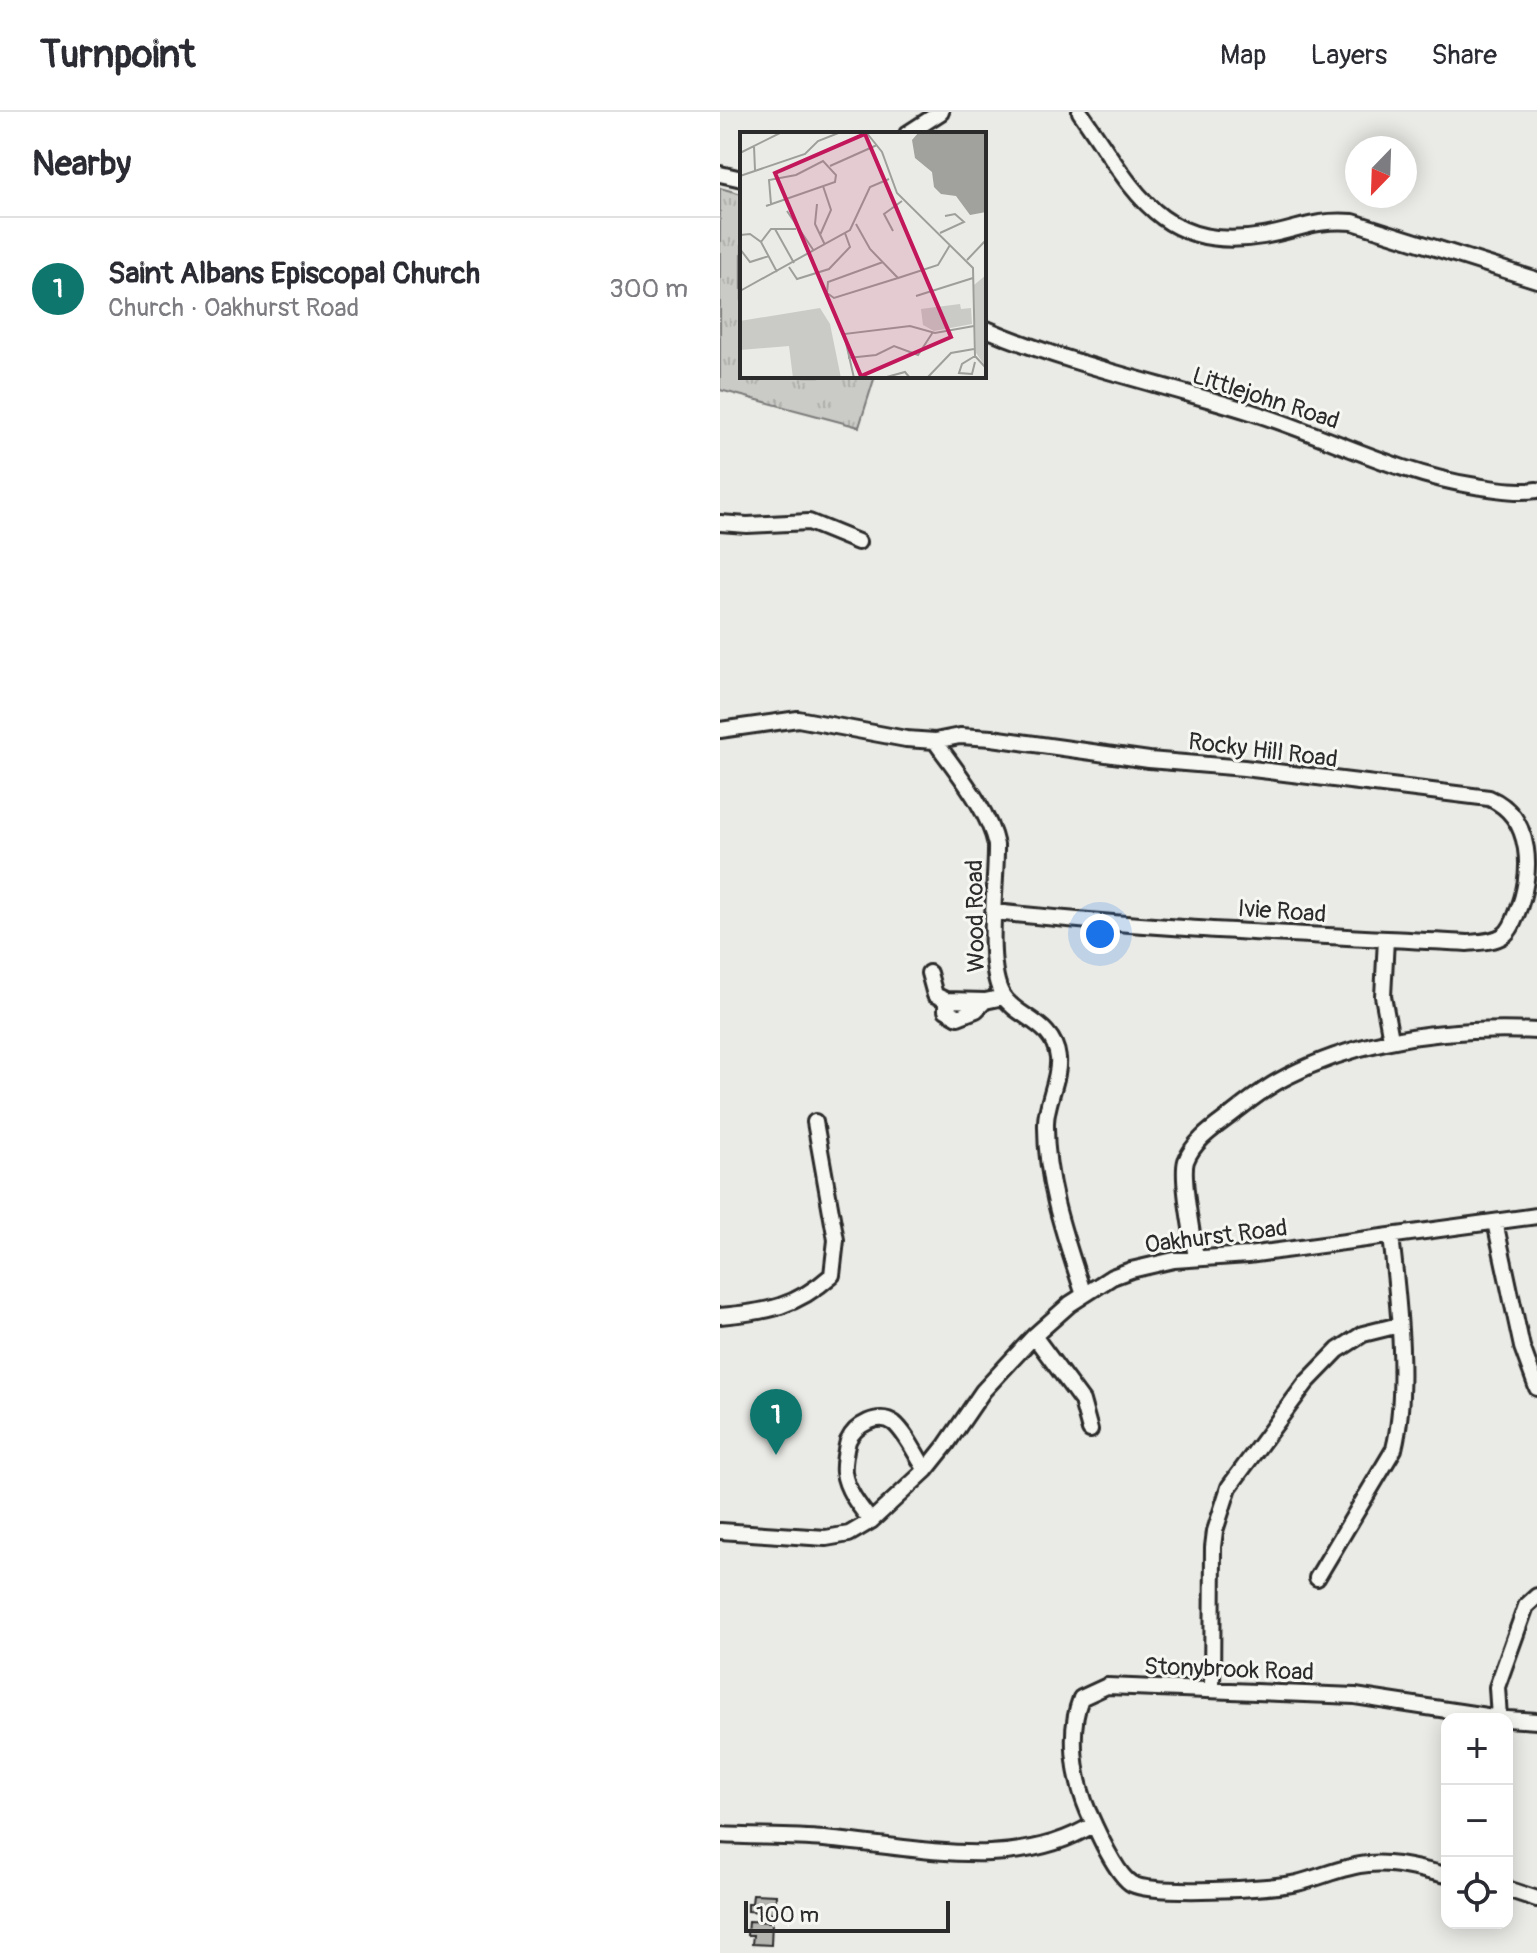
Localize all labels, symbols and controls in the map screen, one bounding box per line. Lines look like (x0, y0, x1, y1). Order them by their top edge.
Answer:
text: Turnpoint (40, 31, 195, 79)
text: Map (1220, 38, 1266, 73)
text: Layers (1310, 38, 1387, 73)
text: Share (1431, 38, 1497, 73)
inset map (740, 132, 986, 378)
north arrow (1345, 136, 1417, 208)
text: Nearby (32, 143, 131, 186)
text: Saint Albans Episcopal Church (108, 255, 480, 292)
text: 1 (53, 273, 63, 305)
text: 300 m (609, 273, 688, 305)
text: Church · Oakhurst Road (108, 292, 359, 324)
street label: Littlejohn Road (1189, 361, 1343, 436)
street label: Rocky Hill Road (1187, 727, 1339, 774)
street label: Wood Road (960, 859, 991, 973)
street label: Ivie Road (1237, 894, 1327, 929)
your location (1080, 914, 1120, 954)
street label: Oakhurst Road (1143, 1213, 1289, 1260)
pin: 1 (750, 1389, 802, 1455)
street label: Stonybrook Road (1143, 1652, 1315, 1687)
map controls (1441, 1713, 1513, 1929)
button: + (1441, 1713, 1513, 1785)
button: − (1441, 1785, 1513, 1857)
button: locate (1441, 1857, 1513, 1929)
scale bar (744, 1897, 950, 1933)
text: 100 m (756, 1901, 819, 1929)

